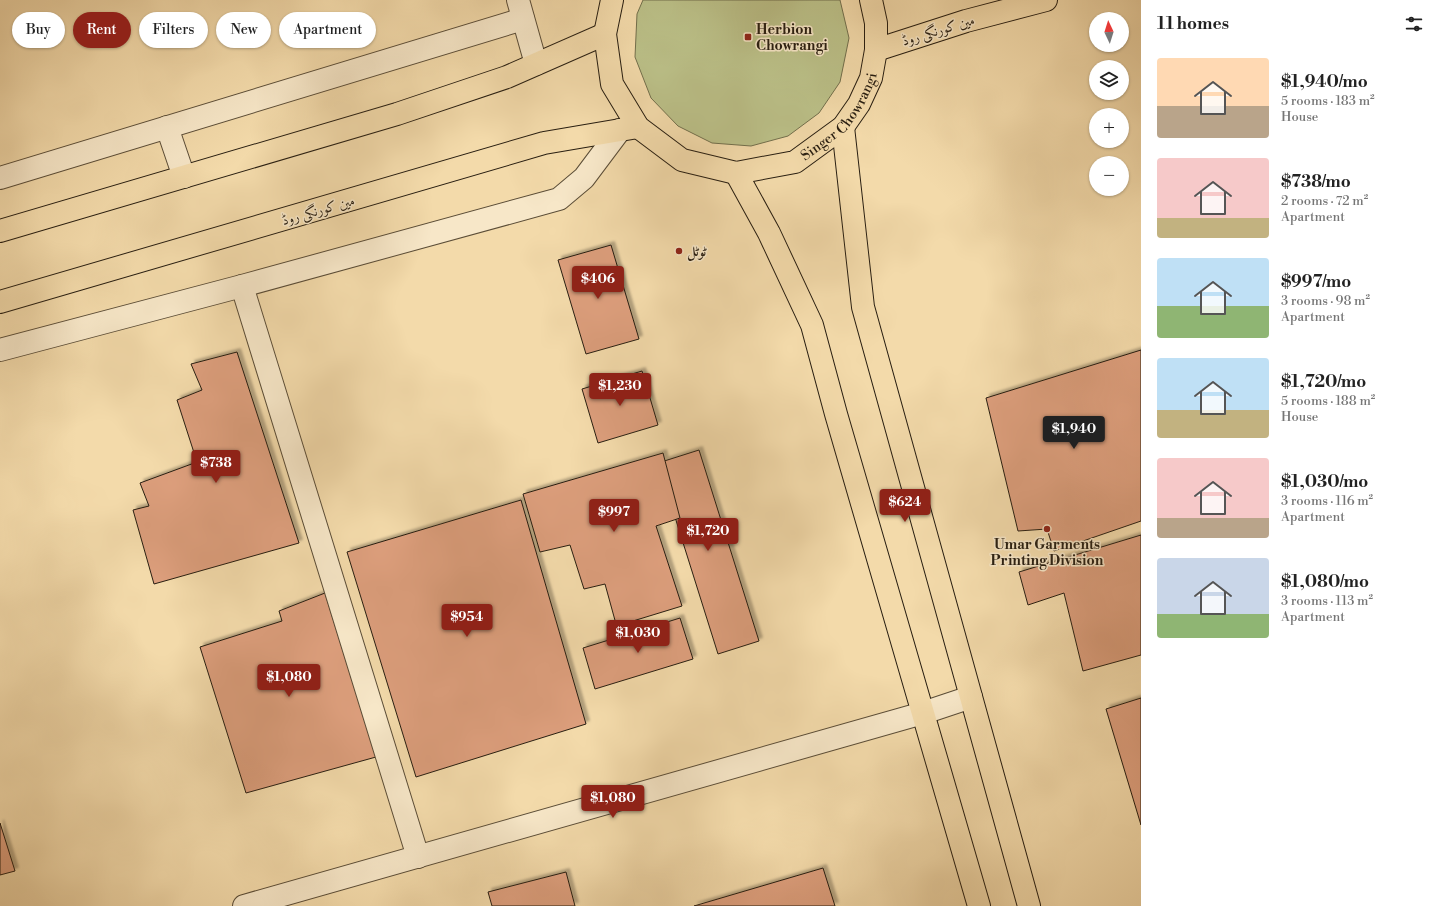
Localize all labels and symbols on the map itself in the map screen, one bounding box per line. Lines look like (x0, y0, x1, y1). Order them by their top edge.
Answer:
street label: مین کورنگی روڈ (900, 11, 977, 51)
north arrow (1089, 12, 1129, 52)
place label: Herbion Chowrangi (756, 21, 828, 55)
marker: Herbion Chowrangi (743, 32, 753, 42)
street label: Singer Chowrangi (797, 71, 882, 165)
street label: مین کورنگی روڈ (280, 192, 357, 230)
place label: ٹوٹل (687, 243, 708, 261)
marker: ٹوٹل (674, 246, 684, 256)
pin: $406 (574, 266, 622, 300)
pin: $1,230 (587, 373, 653, 407)
pin: $1,940 (1041, 416, 1107, 450)
pin: $738 (192, 450, 240, 484)
pin: $624 (881, 489, 929, 523)
pin: $997 (590, 499, 638, 533)
pin: $1,720 (675, 518, 741, 552)
marker: Umar Garments Printing Division (1042, 524, 1052, 534)
place label: Umar Garments Printing Division (991, 536, 1104, 570)
pin: $954 (443, 604, 491, 638)
pin: $1,030 (605, 620, 671, 654)
pin: $1,080 (256, 664, 322, 698)
pin: $1,080 (580, 785, 646, 819)

